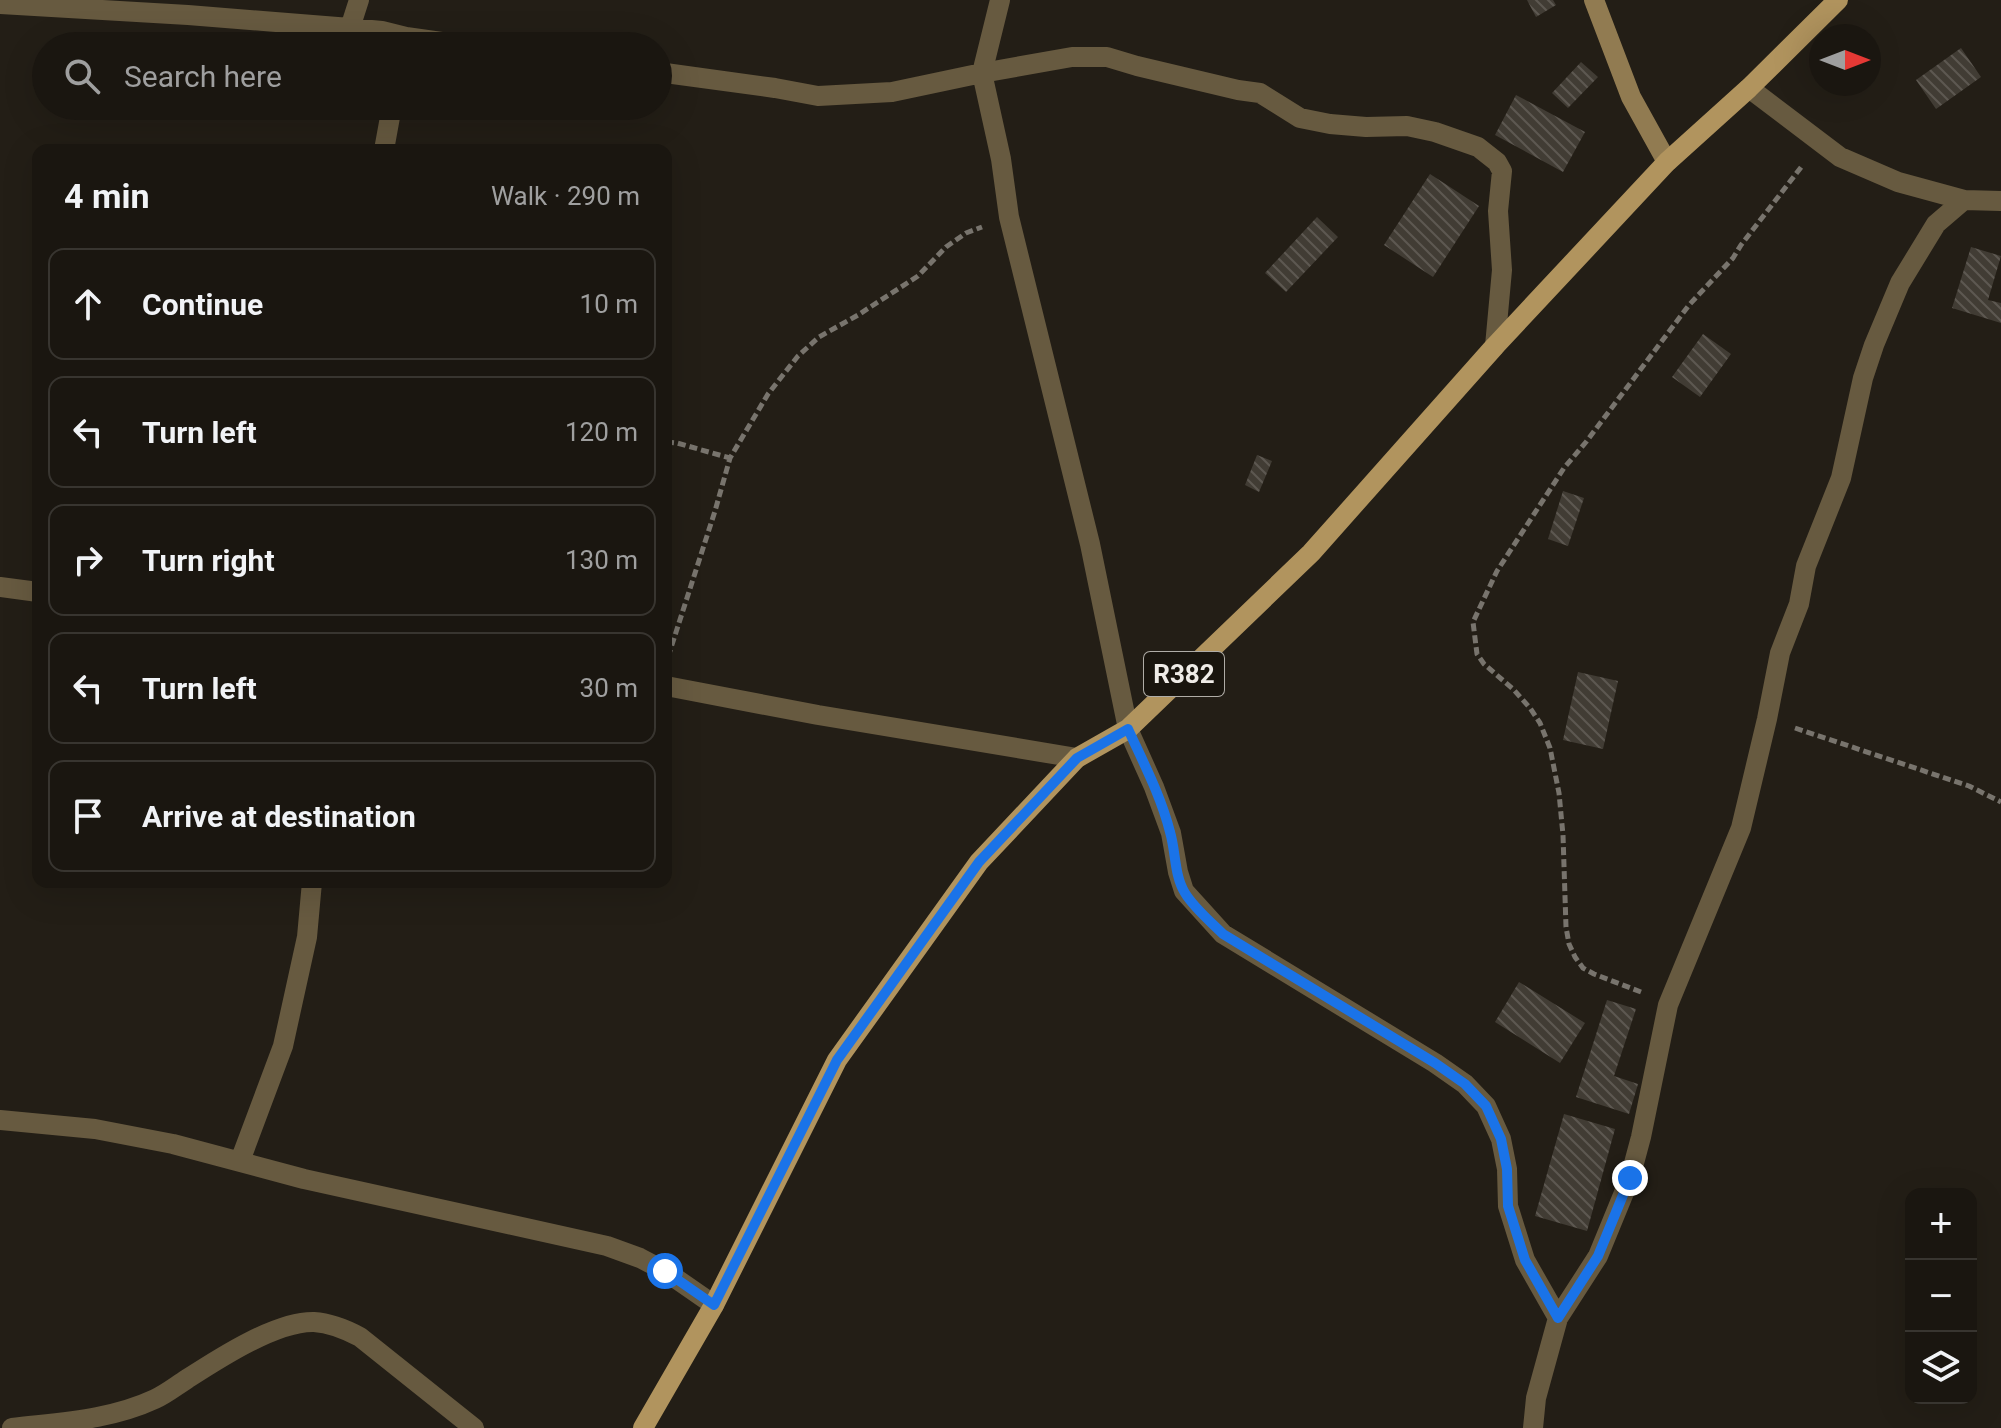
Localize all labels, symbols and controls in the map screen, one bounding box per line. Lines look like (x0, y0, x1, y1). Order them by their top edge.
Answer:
north arrow (1809, 24, 1881, 96)
search box (32, 32, 672, 120)
icon: search (60, 54, 104, 98)
text: Search here (124, 59, 282, 94)
text: 4 min (64, 176, 149, 216)
text: Walk · 290 m (491, 181, 640, 211)
icon: ahead (66, 282, 110, 326)
text: Continue (142, 287, 263, 322)
text: 10 m (580, 289, 638, 319)
icon: left (66, 410, 110, 454)
text: Turn left (142, 415, 257, 450)
text: 120 m (565, 417, 638, 447)
icon: right (66, 538, 110, 582)
text: Turn right (142, 543, 275, 578)
text: 130 m (565, 545, 638, 575)
road number: R382 (1144, 652, 1224, 696)
icon: left (66, 666, 110, 710)
text: Turn left (142, 671, 257, 706)
text: 30 m (580, 673, 638, 703)
icon: arrive (66, 794, 110, 838)
text: Arrive at destination (142, 799, 416, 834)
route end (1612, 1160, 1648, 1196)
map controls (1905, 1188, 1977, 1404)
button: + (1905, 1188, 1977, 1260)
route start (647, 1253, 683, 1289)
button: − (1905, 1260, 1977, 1332)
button: layers (1905, 1332, 1977, 1404)

